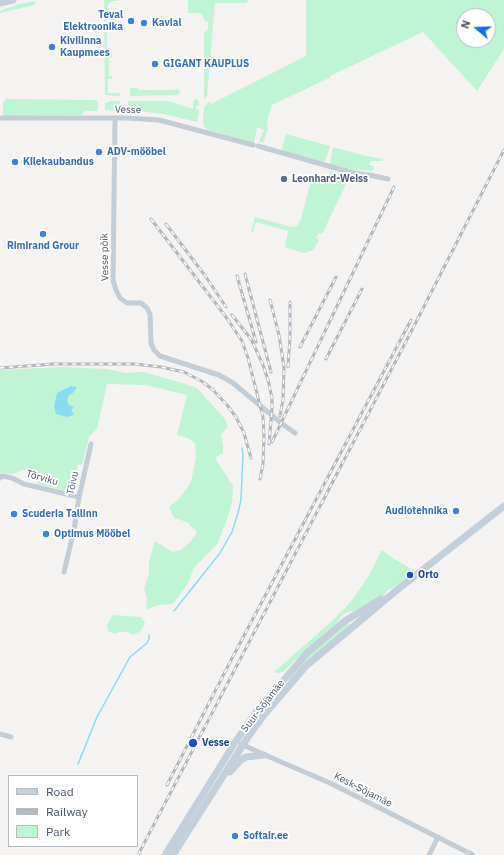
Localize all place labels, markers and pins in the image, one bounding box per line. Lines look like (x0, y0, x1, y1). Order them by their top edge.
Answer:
place label: Teval Elektroonika (63, 9, 123, 32)
marker: Teval Elektroonika (126, 16, 136, 26)
place label: Kavial (152, 17, 181, 29)
marker: Kavial (139, 18, 149, 28)
place label: Kivilinna Kaupmees (60, 35, 110, 58)
marker: Kivilinna Kaupmees (47, 42, 57, 52)
place label: GIGANT KAUPLUS (163, 58, 249, 70)
marker: GIGANT KAUPLUS (150, 59, 160, 69)
place label: ADV-mööbel (107, 146, 166, 158)
marker: ADV-mööbel (94, 147, 104, 157)
place label: Kilekaubandus (23, 156, 94, 168)
marker: Kilekaubandus (10, 157, 20, 167)
place label: Leonhard-Weiss (292, 173, 368, 185)
marker: Leonhard-Weiss (279, 174, 289, 184)
marker: Rimirand Grour (38, 229, 48, 239)
place label: Rimirand Grour (7, 240, 79, 252)
place label: Audiotehnika (385, 505, 448, 517)
marker: Audiotehnika (451, 506, 461, 516)
place label: Scuderia Tallinn (22, 508, 98, 520)
marker: Scuderia Tallinn (9, 509, 19, 519)
place label: Optimus Mööbel (54, 528, 130, 540)
marker: Optimus Mööbel (41, 529, 51, 539)
place label: Orto (418, 569, 439, 581)
marker: Orto (405, 570, 415, 580)
marker: Vesse (187, 737, 199, 749)
place label: Vesse (202, 737, 229, 749)
place label: Softair.ee (243, 830, 288, 842)
marker: Softair.ee (230, 831, 240, 841)

